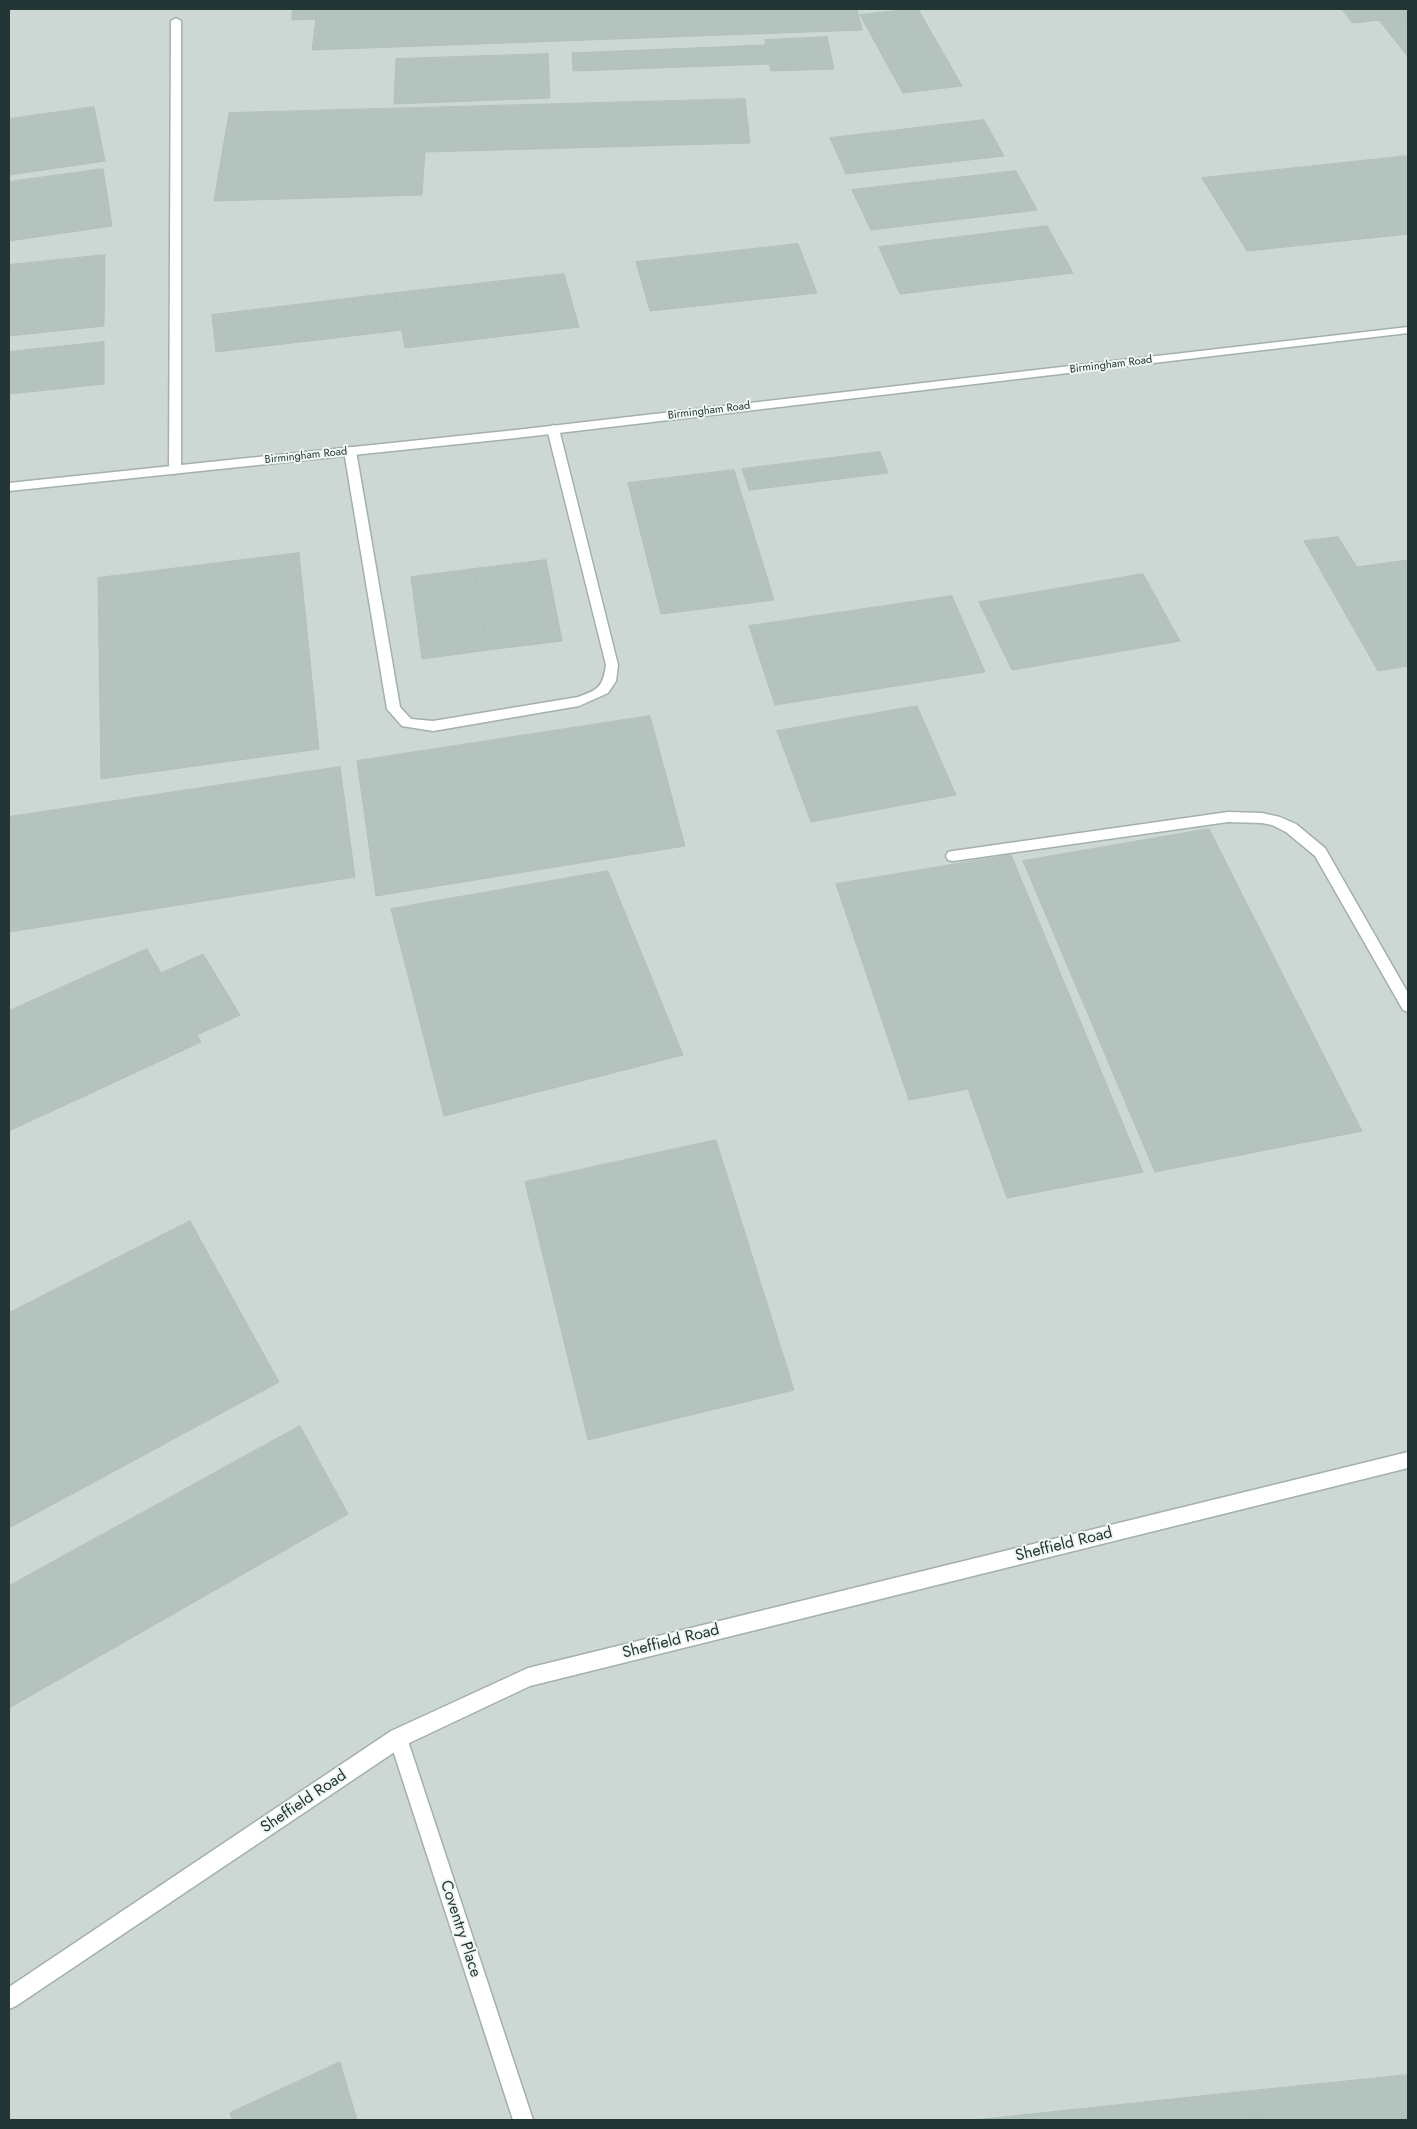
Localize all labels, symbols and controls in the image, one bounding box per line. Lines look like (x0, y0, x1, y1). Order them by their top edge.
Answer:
street label: Birmingham Road (1069, 353, 1153, 377)
street label: Birmingham Road (667, 399, 751, 423)
street label: Birmingham Road (264, 445, 348, 467)
street label: Sheffield Road (1014, 1524, 1114, 1566)
street label: Sheffield Road (621, 1621, 721, 1663)
street label: Sheffield Road (258, 1766, 350, 1838)
street label: Coventry Place (435, 1878, 485, 1980)

